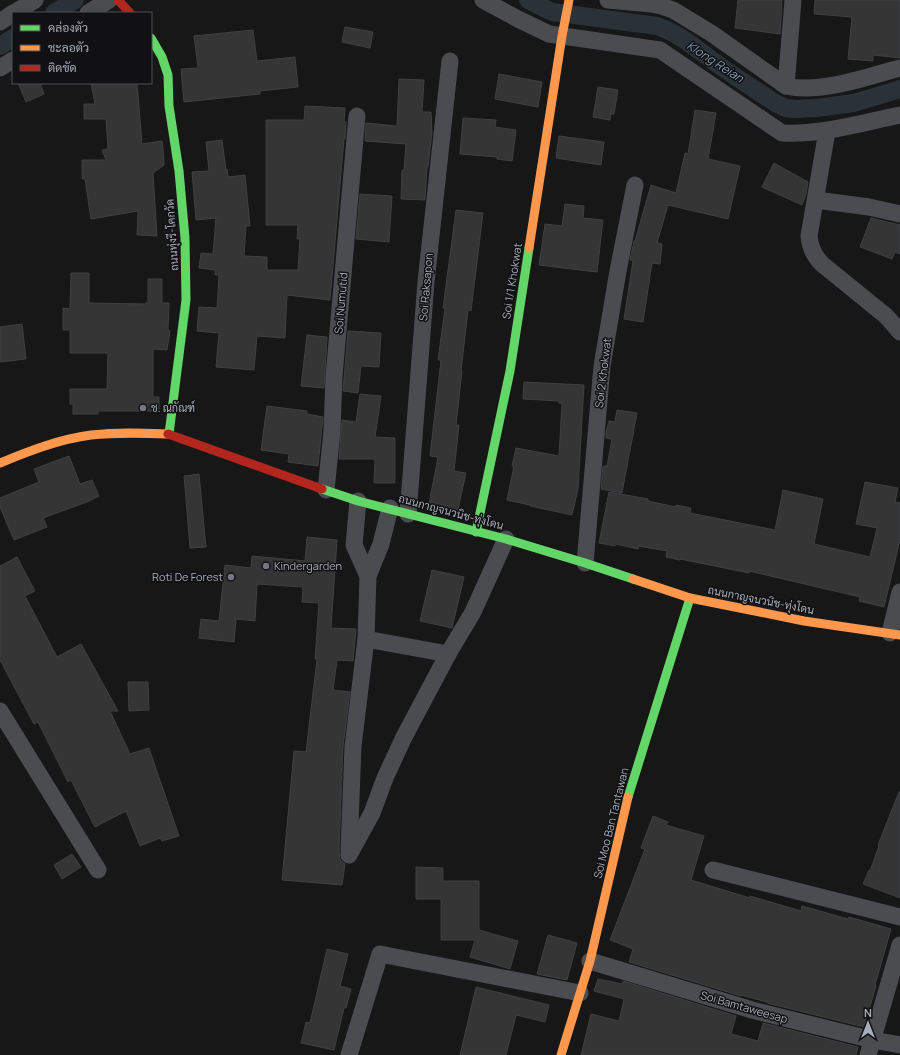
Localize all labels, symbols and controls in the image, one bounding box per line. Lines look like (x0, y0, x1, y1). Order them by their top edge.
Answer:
legend (12, 12, 152, 84)
text: คล่องตัว (48, 19, 88, 36)
water label: Klong Reian (683, 37, 748, 87)
text: ชะลอตัว (48, 39, 89, 56)
text: ติดขัด (48, 59, 77, 76)
street label: ถนนทุ่งรี-โคกวัด (162, 199, 183, 271)
street label: Soi 1/1 Khokwat (498, 242, 525, 320)
street label: Soi Raksapon (415, 252, 436, 321)
street label: Soi Numutid (330, 272, 351, 334)
street label: Soi 2 Khokwat (591, 337, 614, 409)
place label: ช. ณกัณฑ์ (151, 400, 195, 415)
marker: ช. ณกัณฑ์ (138, 403, 148, 413)
street label: ถนนกาญจนวนิช-ทุ่งโดน (396, 490, 505, 535)
place label: Kindergarden (274, 558, 342, 573)
marker: Kindergarden (261, 561, 271, 571)
place label: Roti De Forest (152, 569, 223, 584)
marker: Roti De Forest (226, 572, 236, 582)
street label: ถนนกาญจนวนิช-ทุ่งโดน (706, 582, 816, 619)
street label: Soi Moo Ban Tantawan (589, 766, 632, 880)
street label: Soi Bamtaweesap (699, 987, 790, 1026)
north arrow (848, 1003, 888, 1043)
text: N (864, 1005, 872, 1020)

